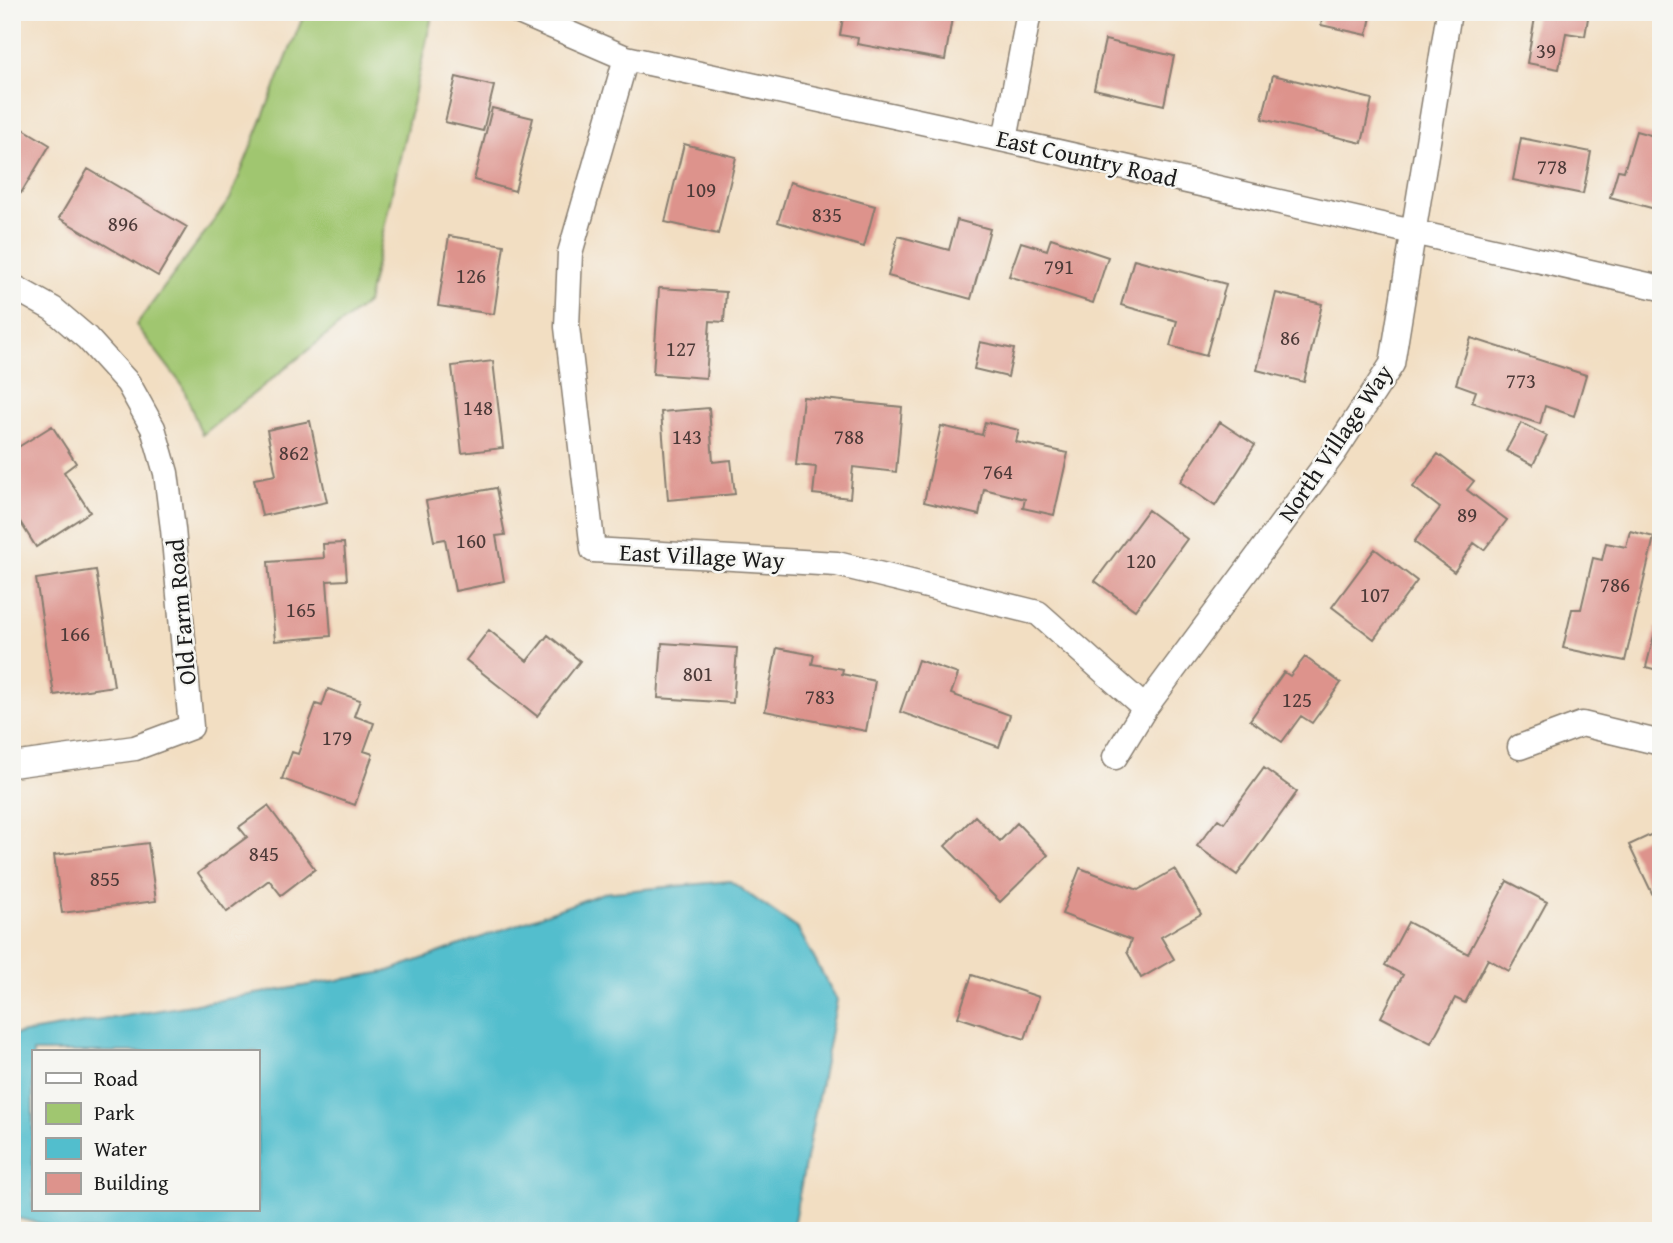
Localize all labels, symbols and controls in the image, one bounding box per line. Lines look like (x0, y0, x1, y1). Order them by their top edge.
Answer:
house number: 39 (1536, 35, 1556, 66)
street label: East Country Road (993, 120, 1181, 196)
house number: 778 (1537, 151, 1567, 182)
house number: 109 (686, 174, 716, 205)
house number: 835 (812, 199, 842, 230)
house number: 896 (108, 208, 138, 239)
house number: 791 (1044, 251, 1074, 282)
house number: 126 (456, 260, 486, 291)
house number: 86 (1280, 322, 1300, 353)
house number: 127 (666, 333, 696, 364)
street label: North Village Way (1269, 357, 1401, 529)
house number: 773 (1506, 365, 1536, 396)
house number: 148 (463, 392, 493, 423)
house number: 143 (672, 421, 702, 452)
house number: 788 (834, 421, 864, 452)
house number: 862 (279, 437, 309, 468)
house number: 764 (983, 456, 1013, 487)
house number: 89 (1457, 499, 1477, 530)
house number: 160 (456, 525, 486, 556)
street label: East Village Way (619, 534, 785, 578)
street label: Old Farm Road (157, 537, 205, 687)
house number: 120 (1126, 545, 1156, 576)
house number: 786 (1600, 569, 1630, 600)
house number: 107 (1360, 579, 1390, 610)
house number: 165 (286, 594, 316, 625)
house number: 166 (60, 618, 90, 649)
house number: 801 (683, 658, 713, 689)
house number: 783 (805, 681, 835, 712)
house number: 125 (1282, 684, 1312, 715)
house number: 179 (322, 722, 352, 753)
house number: 845 (249, 838, 279, 869)
house number: 855 (90, 863, 120, 894)
legend (32, 1050, 259, 1212)
text: Road (94, 1063, 139, 1094)
text: Park (94, 1097, 135, 1128)
text: Water (94, 1133, 147, 1164)
text: Building (94, 1167, 169, 1198)

